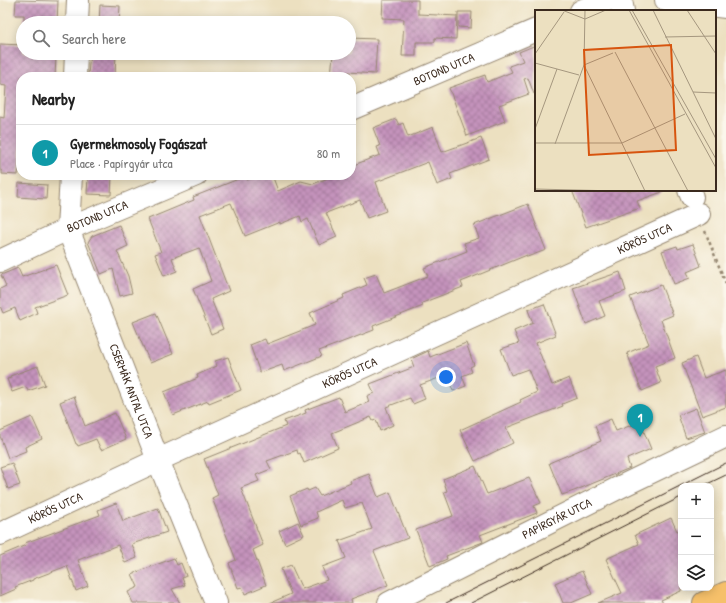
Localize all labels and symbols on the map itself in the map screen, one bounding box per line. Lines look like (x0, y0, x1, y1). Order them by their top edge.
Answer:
inset map (535, 10, 716, 191)
street label: BOTOND UTCA (411, 48, 477, 89)
street label: BOTOND UTCA (64, 196, 130, 237)
street label: KÖRÖS UTCA (614, 218, 674, 258)
street label: CSERMÁK ANTAL UTCA (105, 341, 158, 441)
street label: KÖRÖS UTCA (319, 353, 380, 392)
your location (436, 367, 456, 387)
pin: 1 (627, 404, 653, 437)
street label: KÖRÖS UTCA (25, 488, 85, 528)
street label: PAPÍRGYÁR UTCA (519, 494, 594, 543)

